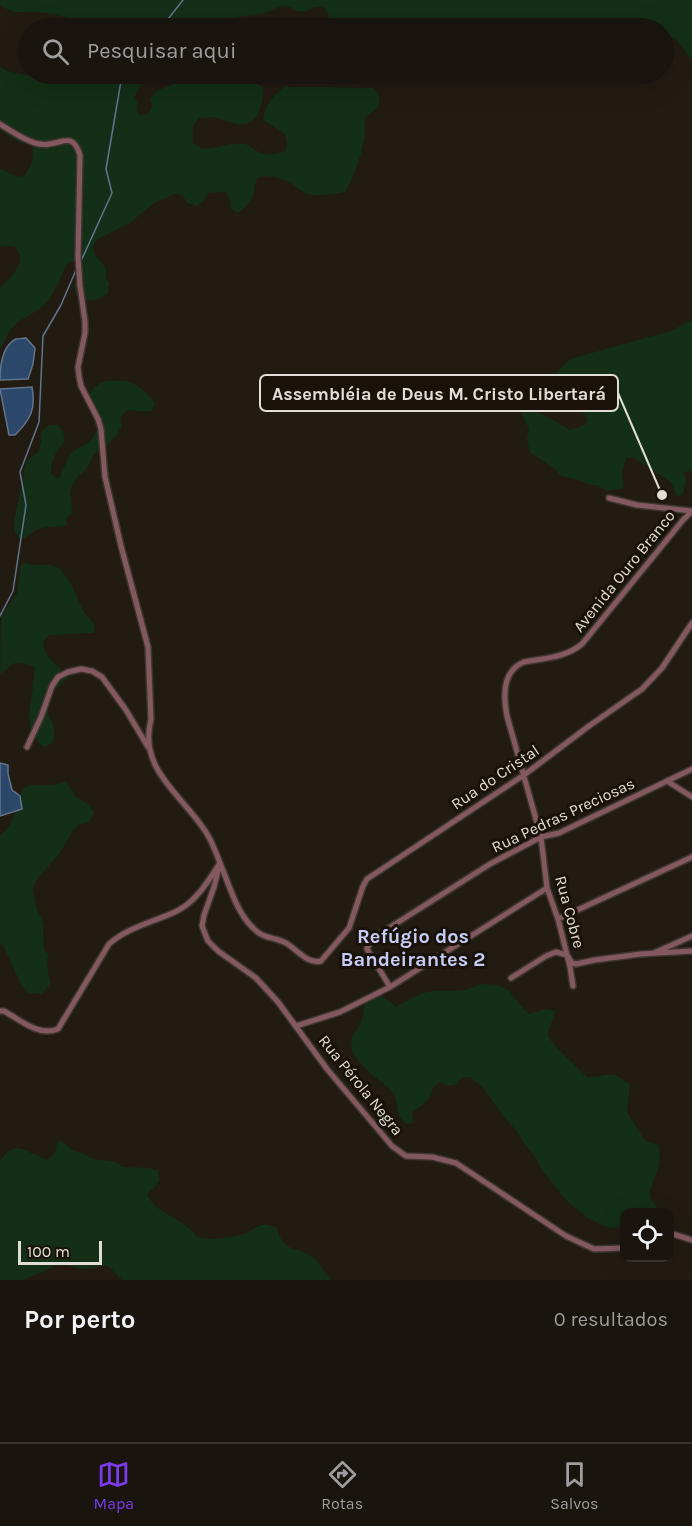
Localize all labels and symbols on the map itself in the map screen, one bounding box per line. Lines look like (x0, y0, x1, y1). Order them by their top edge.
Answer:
callout: Assembléia de Deus M. Cristo Libertará (260, 375, 618, 411)
text: Assembléia de Deus M. Cristo Libertará (272, 383, 606, 405)
street label: Avenida Ouro Branco (569, 506, 679, 636)
street label: Rua do Cristal (447, 741, 543, 813)
street label: Rua Pedras Preciosas (488, 773, 638, 857)
street label: Rua Cobre (551, 874, 589, 950)
district label: Refúgio dos Bandeirantes 2 (341, 925, 485, 971)
street label: Rua Pérola Negra (315, 1031, 407, 1139)
scale bar (18, 1238, 102, 1266)

